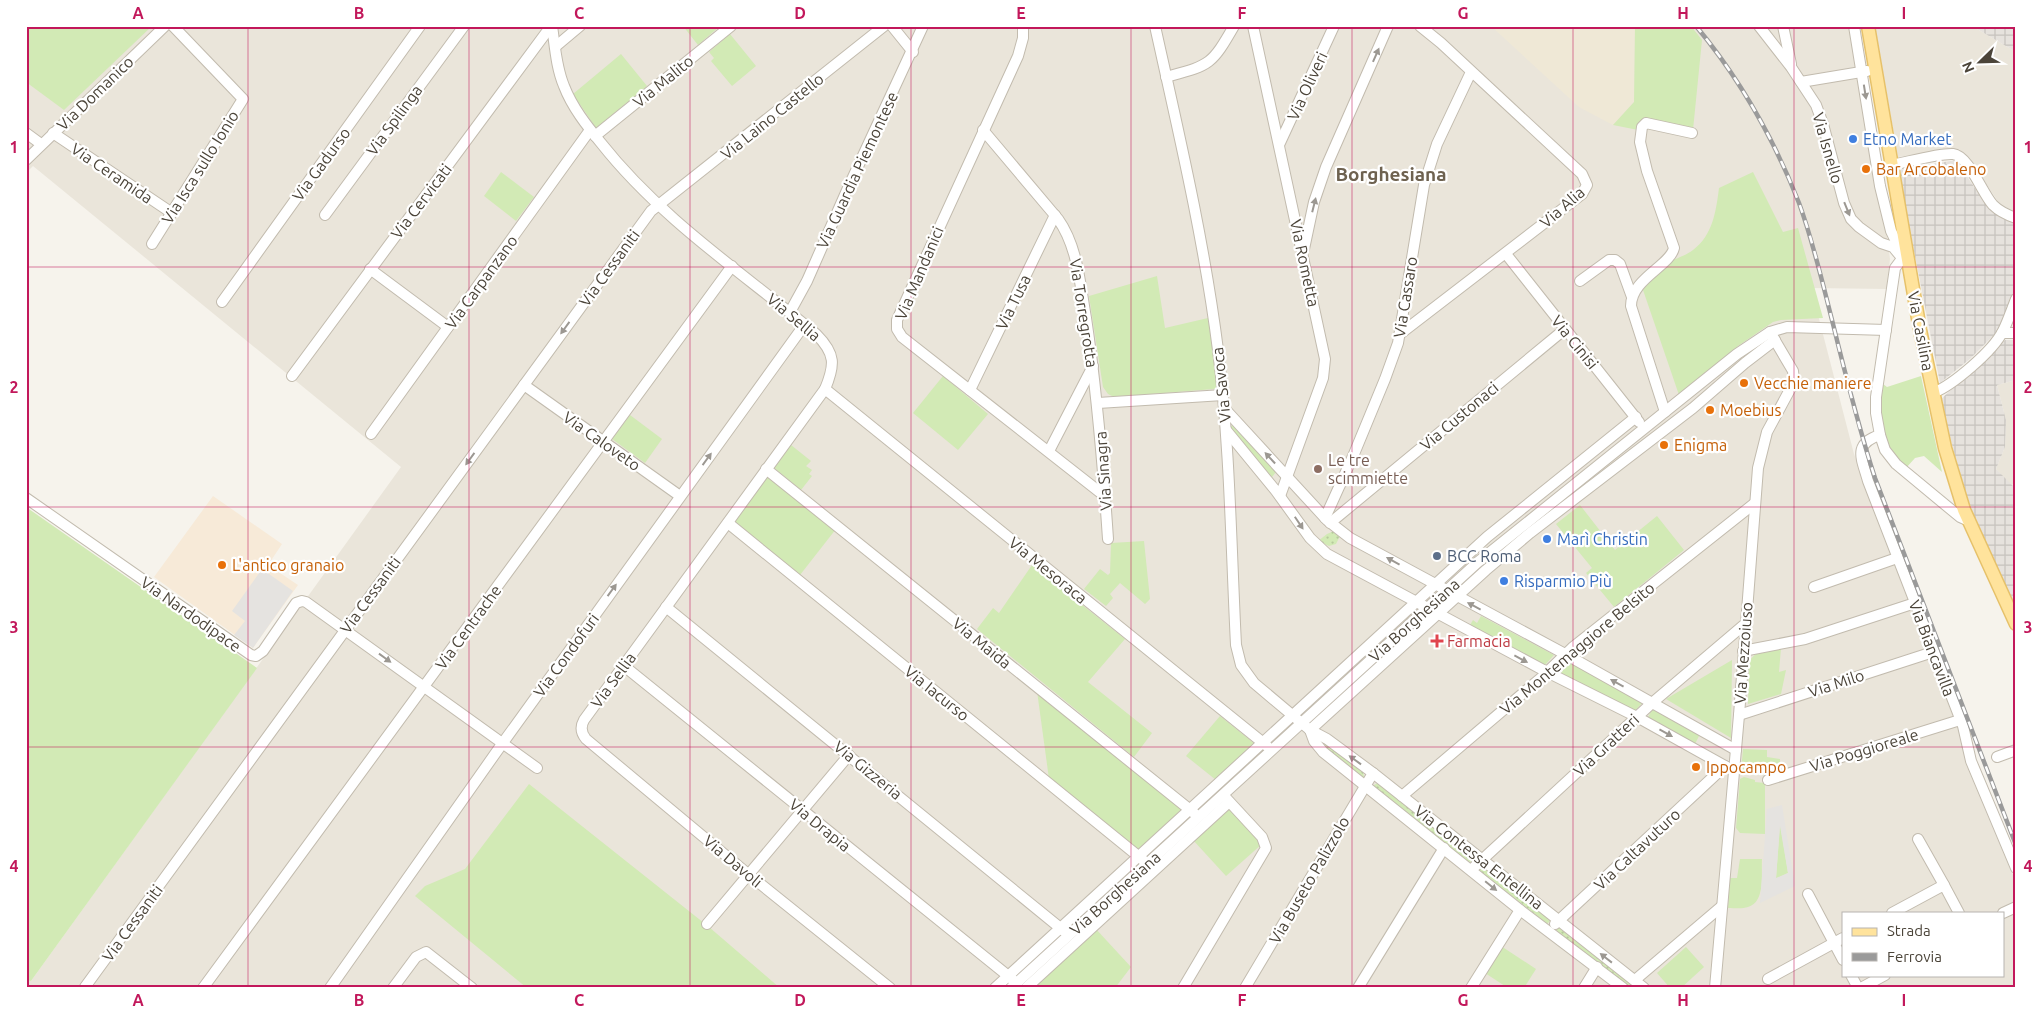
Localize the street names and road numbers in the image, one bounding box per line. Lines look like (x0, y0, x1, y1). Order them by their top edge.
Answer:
street label: Via Oliveri (1283, 49, 1331, 123)
street label: Via Malito (629, 51, 697, 111)
street label: Via Domanico (53, 52, 137, 134)
street label: Via Laino Castello (717, 69, 827, 163)
street label: Via Spilinga (362, 81, 426, 159)
street label: Via Guardia Piemontese (813, 89, 901, 251)
street label: Via Isca sullo Ionio (158, 107, 242, 227)
street label: Via Isnello (1809, 110, 1847, 186)
street label: Via Gadurso (288, 124, 354, 204)
street label: Via Ceramida (68, 139, 156, 207)
street label: Via Cervicati (387, 160, 455, 242)
street label: Via Alia (1536, 183, 1588, 231)
street label: Via Rometta (1287, 218, 1323, 308)
street label: Via Mandanici (891, 224, 947, 322)
street label: Via Cessaniti (575, 226, 643, 310)
street label: Via Carpanzano (441, 232, 521, 332)
street label: Via Cassaro (1390, 255, 1420, 339)
street label: Via Torregrotta (1066, 257, 1102, 369)
street label: Via Tusa (992, 271, 1034, 333)
street label: Via Sellia (764, 289, 824, 345)
street label: Via Casilina (1904, 290, 1938, 372)
street label: Via Cinisi (1548, 311, 1602, 373)
street label: Via Savoca (1208, 346, 1234, 424)
street label: Via Custonaci (1416, 378, 1502, 454)
street label: Via Caloveto (560, 408, 644, 474)
street label: Via Sinagra (1091, 431, 1115, 511)
street label: Via Mesoraca (1005, 533, 1091, 607)
street label: Via Cessaniti (336, 553, 404, 637)
street label: Via Nardodipace (138, 573, 244, 655)
street label: Via Borghesiana (1365, 575, 1463, 665)
street label: Via Montemaggiore Belsito (1496, 578, 1658, 718)
street label: Via Centrache (431, 581, 505, 673)
street label: Via Biancavilla (1905, 597, 1959, 699)
street label: Via Mezzoiuso (1730, 601, 1756, 705)
street label: Via Condofuri (530, 610, 602, 700)
street label: Via Maida (949, 614, 1015, 672)
street label: Via Sellia (587, 649, 639, 711)
street label: Via Iacurso (901, 662, 973, 724)
street label: Via Milo (1806, 666, 1866, 700)
street label: Via Gratteri (1570, 710, 1642, 780)
street label: Via Poggioreale (1807, 725, 1921, 775)
street label: Via Gizzeria (830, 737, 906, 803)
street label: Via Drapia (786, 795, 854, 855)
street label: Via Contessa Entellina (1411, 801, 1547, 913)
street label: Via Caltavuturo (1590, 805, 1684, 893)
street label: Via Buseto Palizzolo (1265, 813, 1353, 947)
street label: Via Davoli (700, 831, 766, 891)
street label: Via Borghesiana (1066, 848, 1164, 938)
street label: Via Cessaniti (98, 881, 166, 965)

